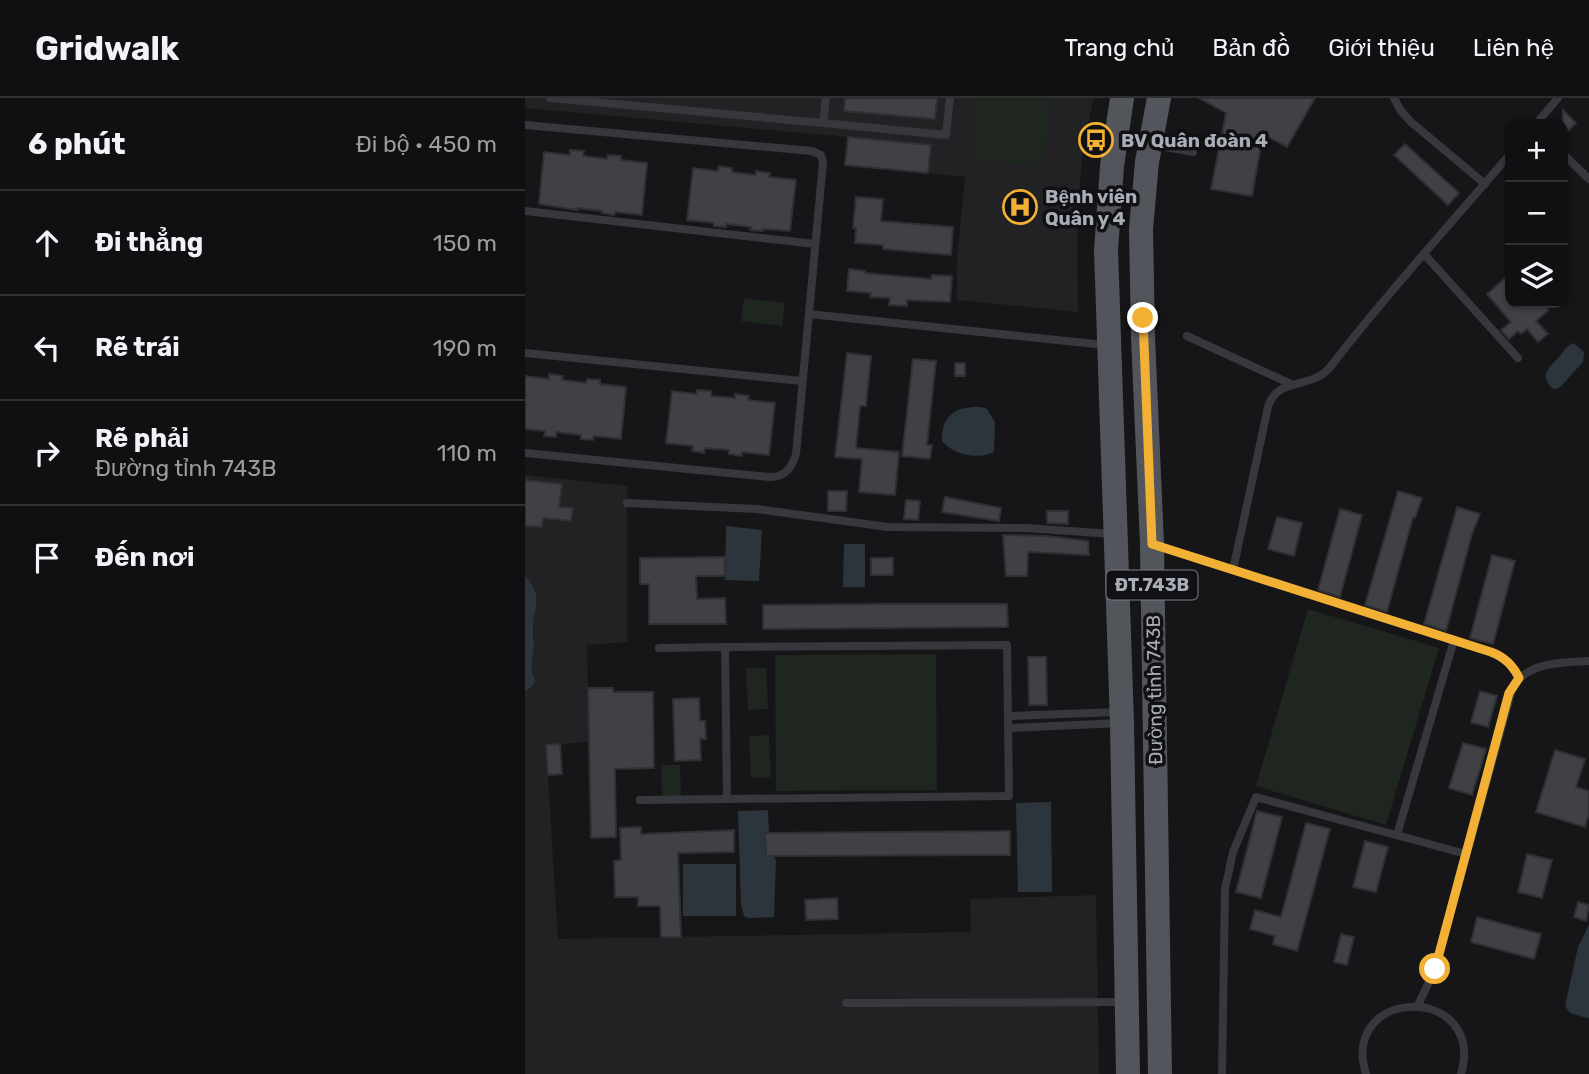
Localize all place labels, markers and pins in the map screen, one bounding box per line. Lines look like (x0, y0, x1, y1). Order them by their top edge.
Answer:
bus stop icon: BV Quân đoàn 4 (1077, 121, 1115, 159)
place label: BV Quân đoàn 4 (1121, 129, 1268, 152)
place label: Bệnh viên Quân y 4 (1045, 185, 1137, 230)
hospital icon: Bệnh viên Quân y 4 (1001, 188, 1039, 226)

